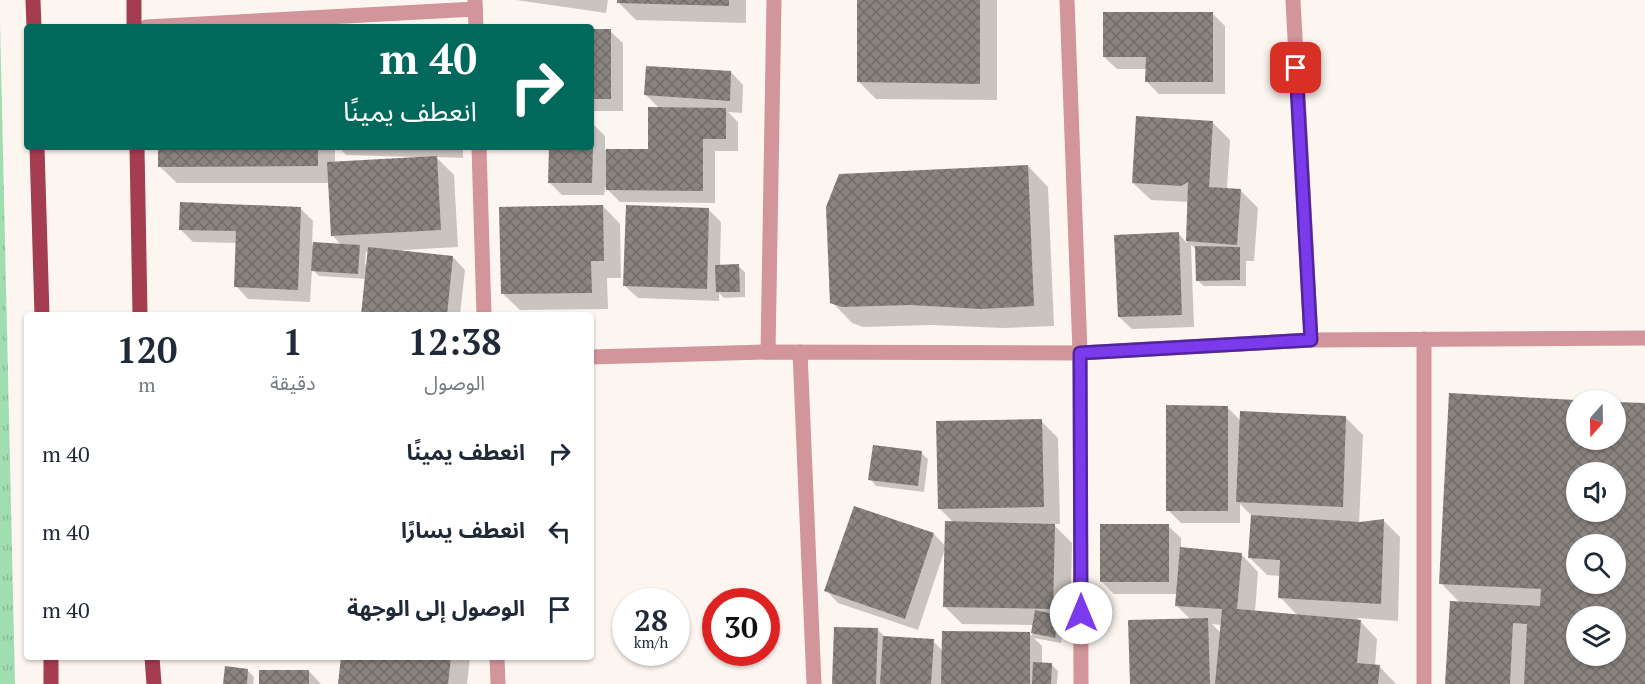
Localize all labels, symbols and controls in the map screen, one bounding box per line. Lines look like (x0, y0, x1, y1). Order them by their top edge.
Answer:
text: 40 m (379, 30, 477, 86)
pin (1270, 42, 1321, 93)
icon: right (498, 48, 576, 126)
icon: arrive (1279, 51, 1312, 84)
text: انعطف يمينًا (343, 93, 477, 129)
text: 1 (282, 318, 303, 365)
text: 12:38 (408, 318, 502, 365)
text: 120 (116, 326, 177, 373)
text: دقيقة (270, 369, 315, 396)
text: الوصول (424, 369, 485, 396)
text: m (138, 371, 156, 398)
north arrow (1566, 390, 1626, 450)
map controls (1566, 390, 1626, 666)
text: انعطف يمينًا (407, 437, 525, 466)
icon: right (543, 437, 576, 470)
text: 40 m (42, 439, 90, 468)
button: sound (1566, 462, 1626, 522)
text: انعطف يسارًا (401, 515, 525, 544)
icon: left (543, 515, 576, 548)
text: 40 m (42, 517, 90, 546)
button: search (1566, 534, 1626, 594)
position arrow (1049, 581, 1113, 645)
speed limit sign: 30 (702, 588, 780, 666)
text: الوصول إلى الوجهة (347, 593, 525, 622)
icon: arrive (543, 593, 576, 626)
text: 40 m (42, 595, 90, 624)
text: 28 (634, 600, 668, 640)
button: layers (1566, 606, 1626, 666)
text: km/h (634, 632, 668, 652)

